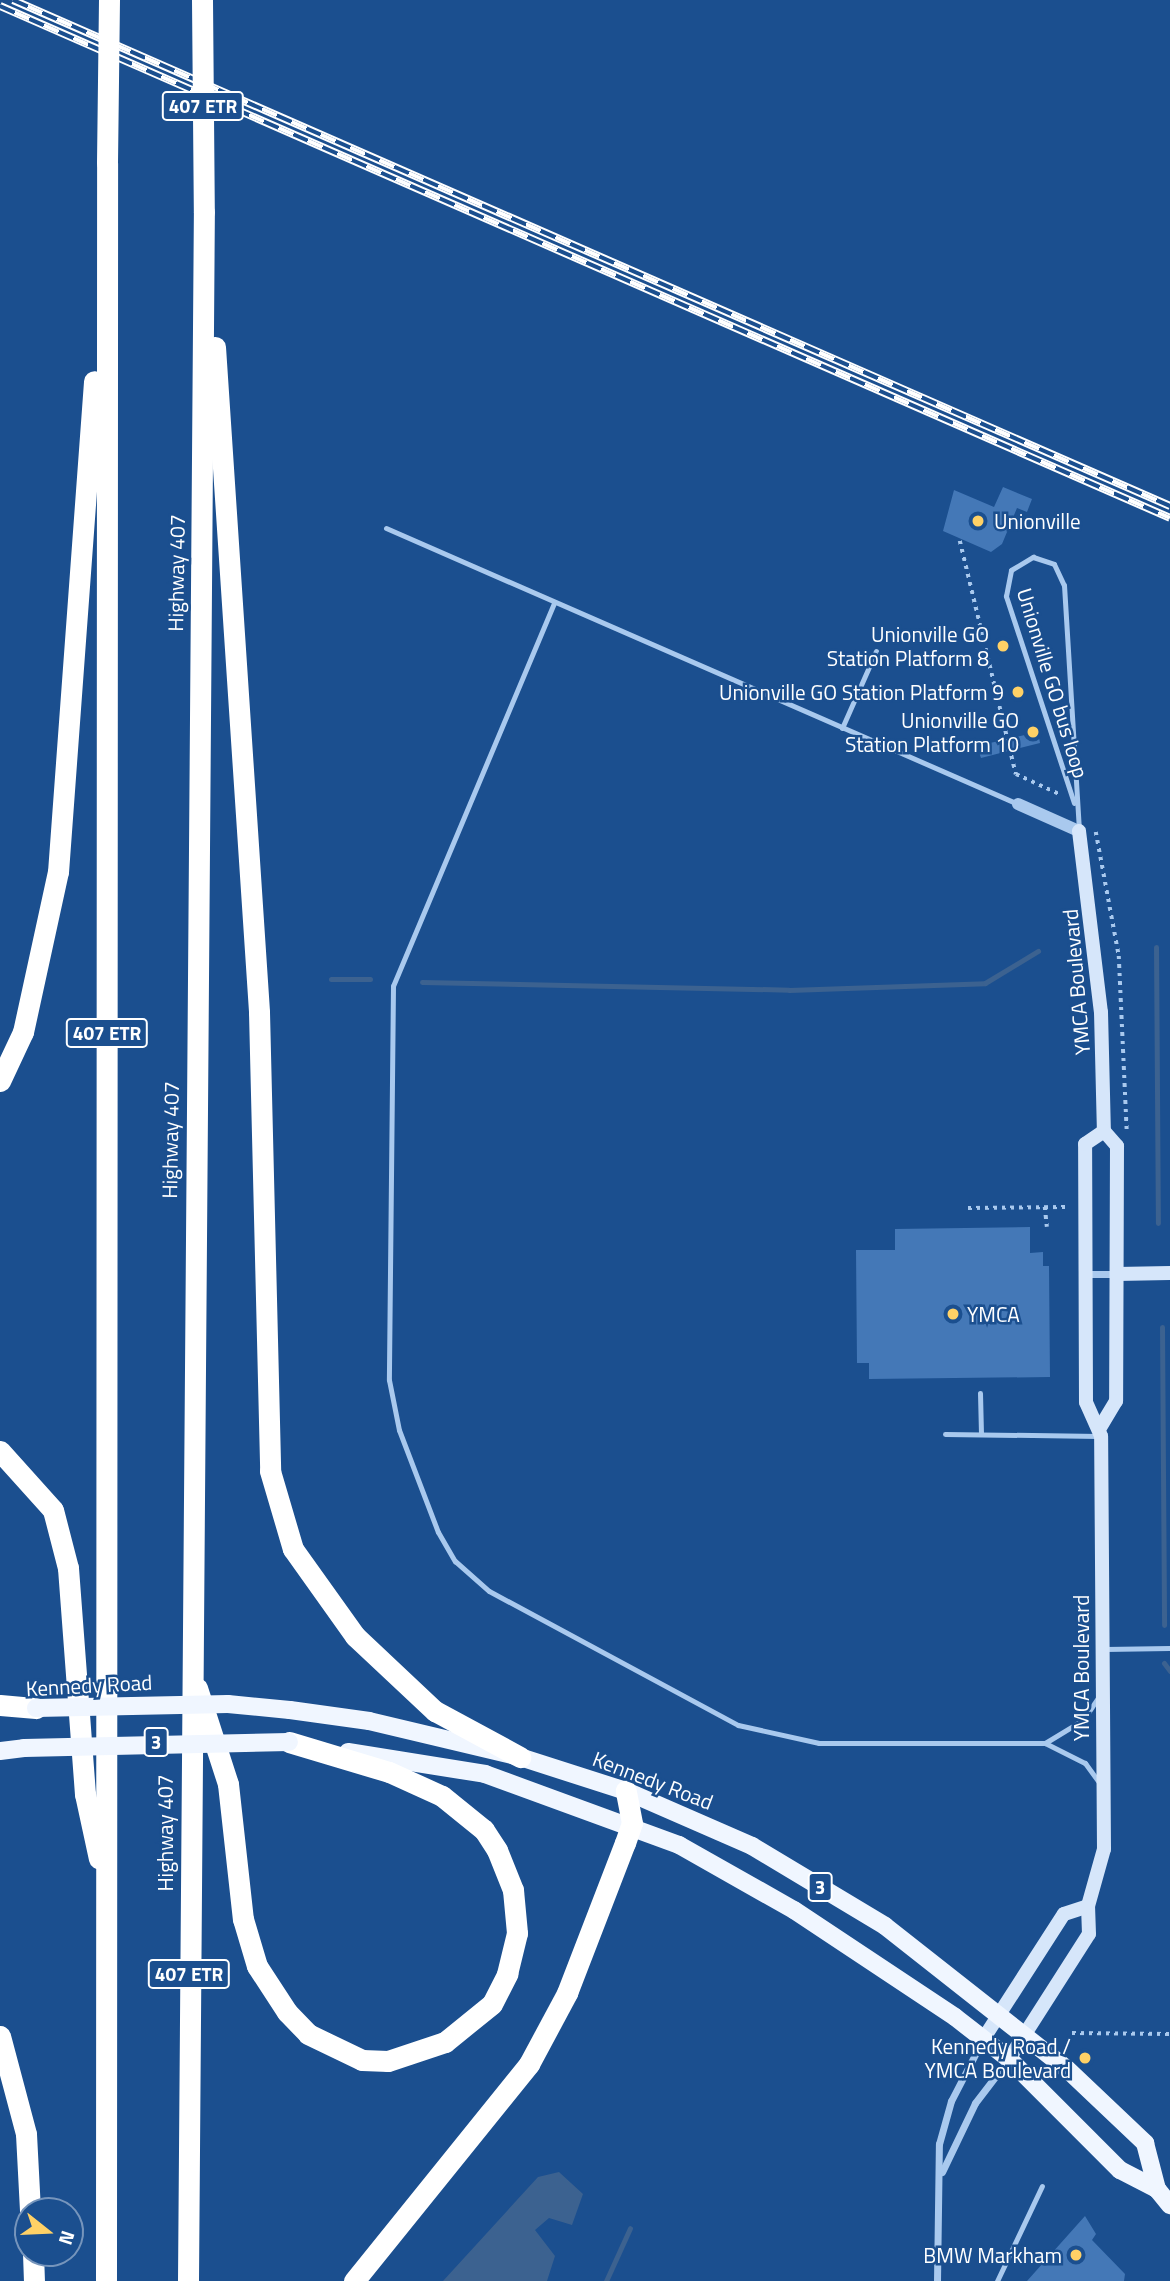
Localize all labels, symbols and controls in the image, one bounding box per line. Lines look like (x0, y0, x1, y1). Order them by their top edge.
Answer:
road number: 407 ETR (161, 90, 245, 122)
place label: Unionville (994, 508, 1081, 534)
marker: Unionville (968, 511, 988, 531)
street label: Highway 407 (162, 514, 190, 632)
street label: Unionville GO bus loop (1012, 585, 1094, 781)
place label: Unionville GO Station Platform 8 (827, 621, 989, 671)
marker: Unionville GO Station Platform 8 (995, 638, 1011, 654)
place label: Unionville GO Station Platform 9 (719, 679, 1004, 705)
marker: Unionville GO Station Platform 9 (1010, 684, 1026, 700)
place label: Unionville GO Station Platform 10 (845, 707, 1019, 757)
marker: Unionville GO Station Platform 10 (1025, 724, 1041, 740)
street label: YMCA Boulevard (1057, 908, 1095, 1056)
road number: 407 ETR (65, 1018, 149, 1049)
street label: Highway 407 (156, 1081, 184, 1199)
place label: YMCA (967, 1301, 1020, 1327)
marker: YMCA (945, 1306, 961, 1322)
street label: YMCA Boulevard (1068, 1595, 1094, 1741)
street label: Kennedy Road (25, 1669, 153, 1701)
road number: 3 (142, 1726, 170, 1758)
street label: Kennedy Road (589, 1746, 717, 1814)
street label: Highway 407 (152, 1774, 178, 1892)
road number: 3 (806, 1871, 834, 1902)
road number: 407 ETR (147, 1958, 231, 1990)
place label: Kennedy Road / YMCA Boulevard (924, 2033, 1071, 2083)
marker: Kennedy Road / YMCA Boulevard (1077, 2050, 1093, 2066)
north arrow (14, 2197, 84, 2267)
text: N (52, 2227, 83, 2249)
place label: BMW Markham (923, 2242, 1062, 2268)
marker: BMW Markham (1068, 2247, 1084, 2263)

